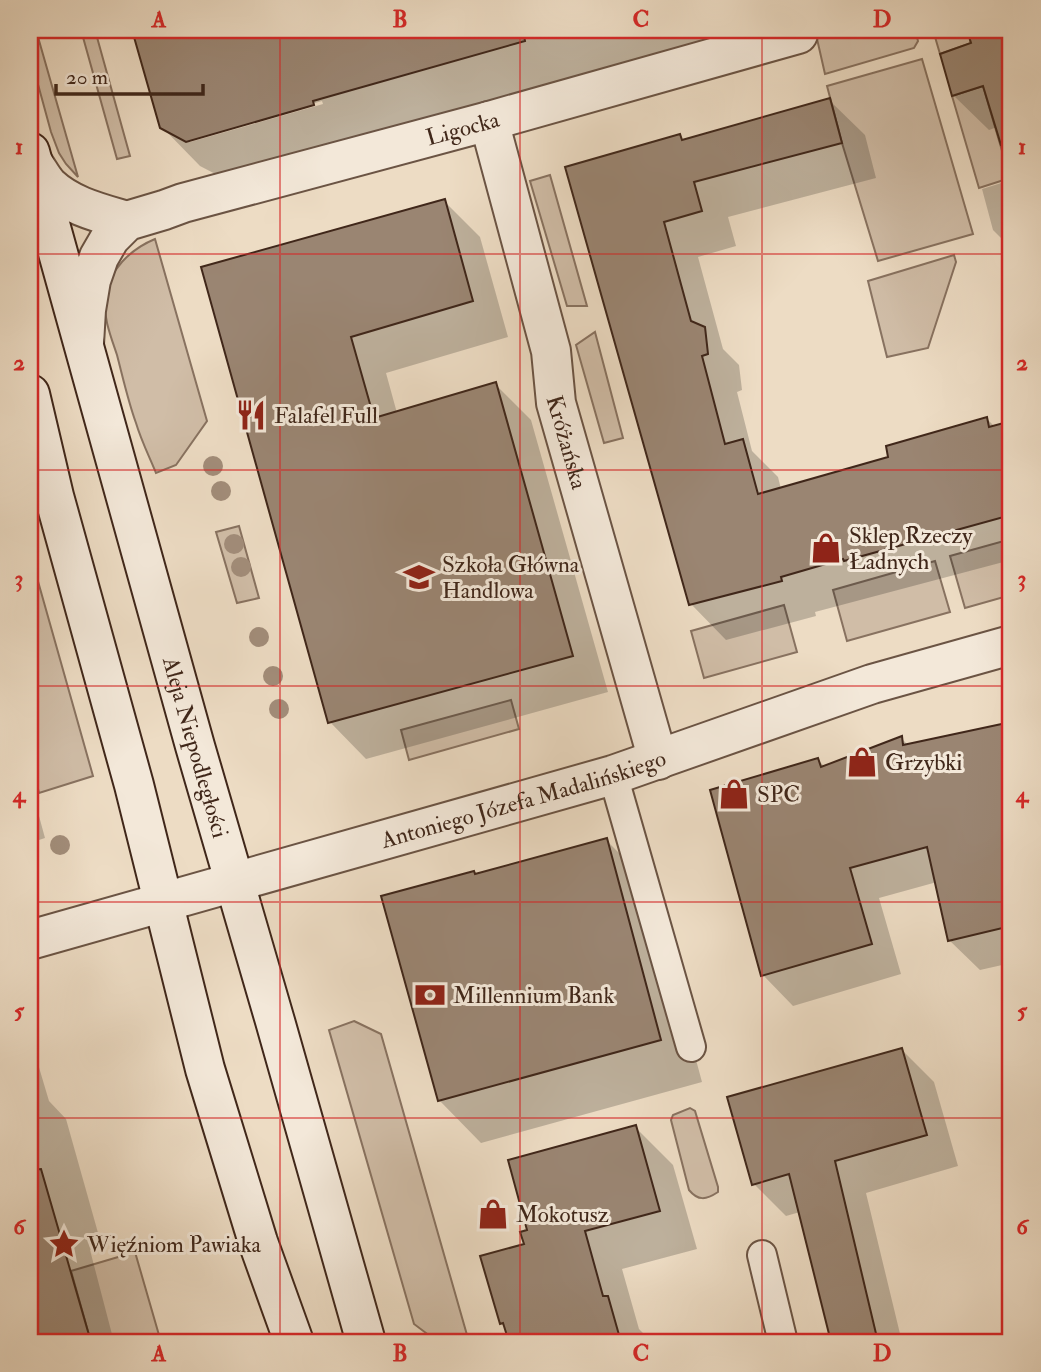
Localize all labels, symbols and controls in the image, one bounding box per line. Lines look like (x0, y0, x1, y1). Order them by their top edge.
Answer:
text: A (151, 5, 167, 34)
text: B (392, 5, 408, 34)
text: C (633, 5, 649, 34)
text: D (873, 5, 891, 34)
scale bar (56, 52, 203, 96)
text: 20 m (66, 64, 108, 91)
street label: Ligocka (423, 104, 503, 152)
text: 1 (15, 132, 23, 161)
text: 1 (1018, 132, 1026, 161)
text: 2 (13, 348, 25, 377)
text: 2 (1016, 348, 1028, 377)
street label: Króżańska (540, 392, 594, 493)
restaurant icon: Falafel Full (234, 398, 268, 432)
place label: Falafel Full (274, 401, 378, 430)
place label: Sklep Rzeczy Ładnych (849, 521, 973, 576)
shop icon: Sklep Rzeczy Ładnych (809, 531, 843, 565)
place label: Szkoła Główna Handlowa (442, 550, 580, 605)
school or university icon: Szkoła Główna Handlowa (402, 560, 436, 594)
text: 3 (15, 564, 23, 593)
text: 3 (1018, 564, 1026, 593)
street label: Aleja Niepodległości (156, 653, 235, 841)
street label: Antoniego Józefa Madalińskiego (377, 743, 669, 855)
shop icon: Grzybki (845, 745, 879, 779)
place label: Grzybki (885, 748, 962, 777)
shop icon: SPC (717, 777, 751, 811)
text: 4 (12, 780, 27, 809)
place label: SPC (757, 780, 800, 809)
text: 4 (1015, 780, 1030, 809)
bank icon: Millennium Bank (413, 978, 447, 1012)
place label: Millennium Bank (453, 981, 614, 1010)
text: 5 (14, 996, 25, 1025)
text: 5 (1017, 996, 1028, 1025)
shop icon: Mokotusz (476, 1197, 510, 1231)
place label: Mokotusz (516, 1200, 609, 1229)
text: 6 (13, 1212, 27, 1241)
text: 6 (1016, 1212, 1030, 1241)
place icon: Więźniom Pawiaka (47, 1227, 81, 1261)
place label: Więźniom Pawiaka (86, 1230, 261, 1259)
text: A (151, 1339, 167, 1368)
text: B (392, 1339, 408, 1368)
text: C (633, 1339, 649, 1368)
text: D (873, 1339, 891, 1368)

